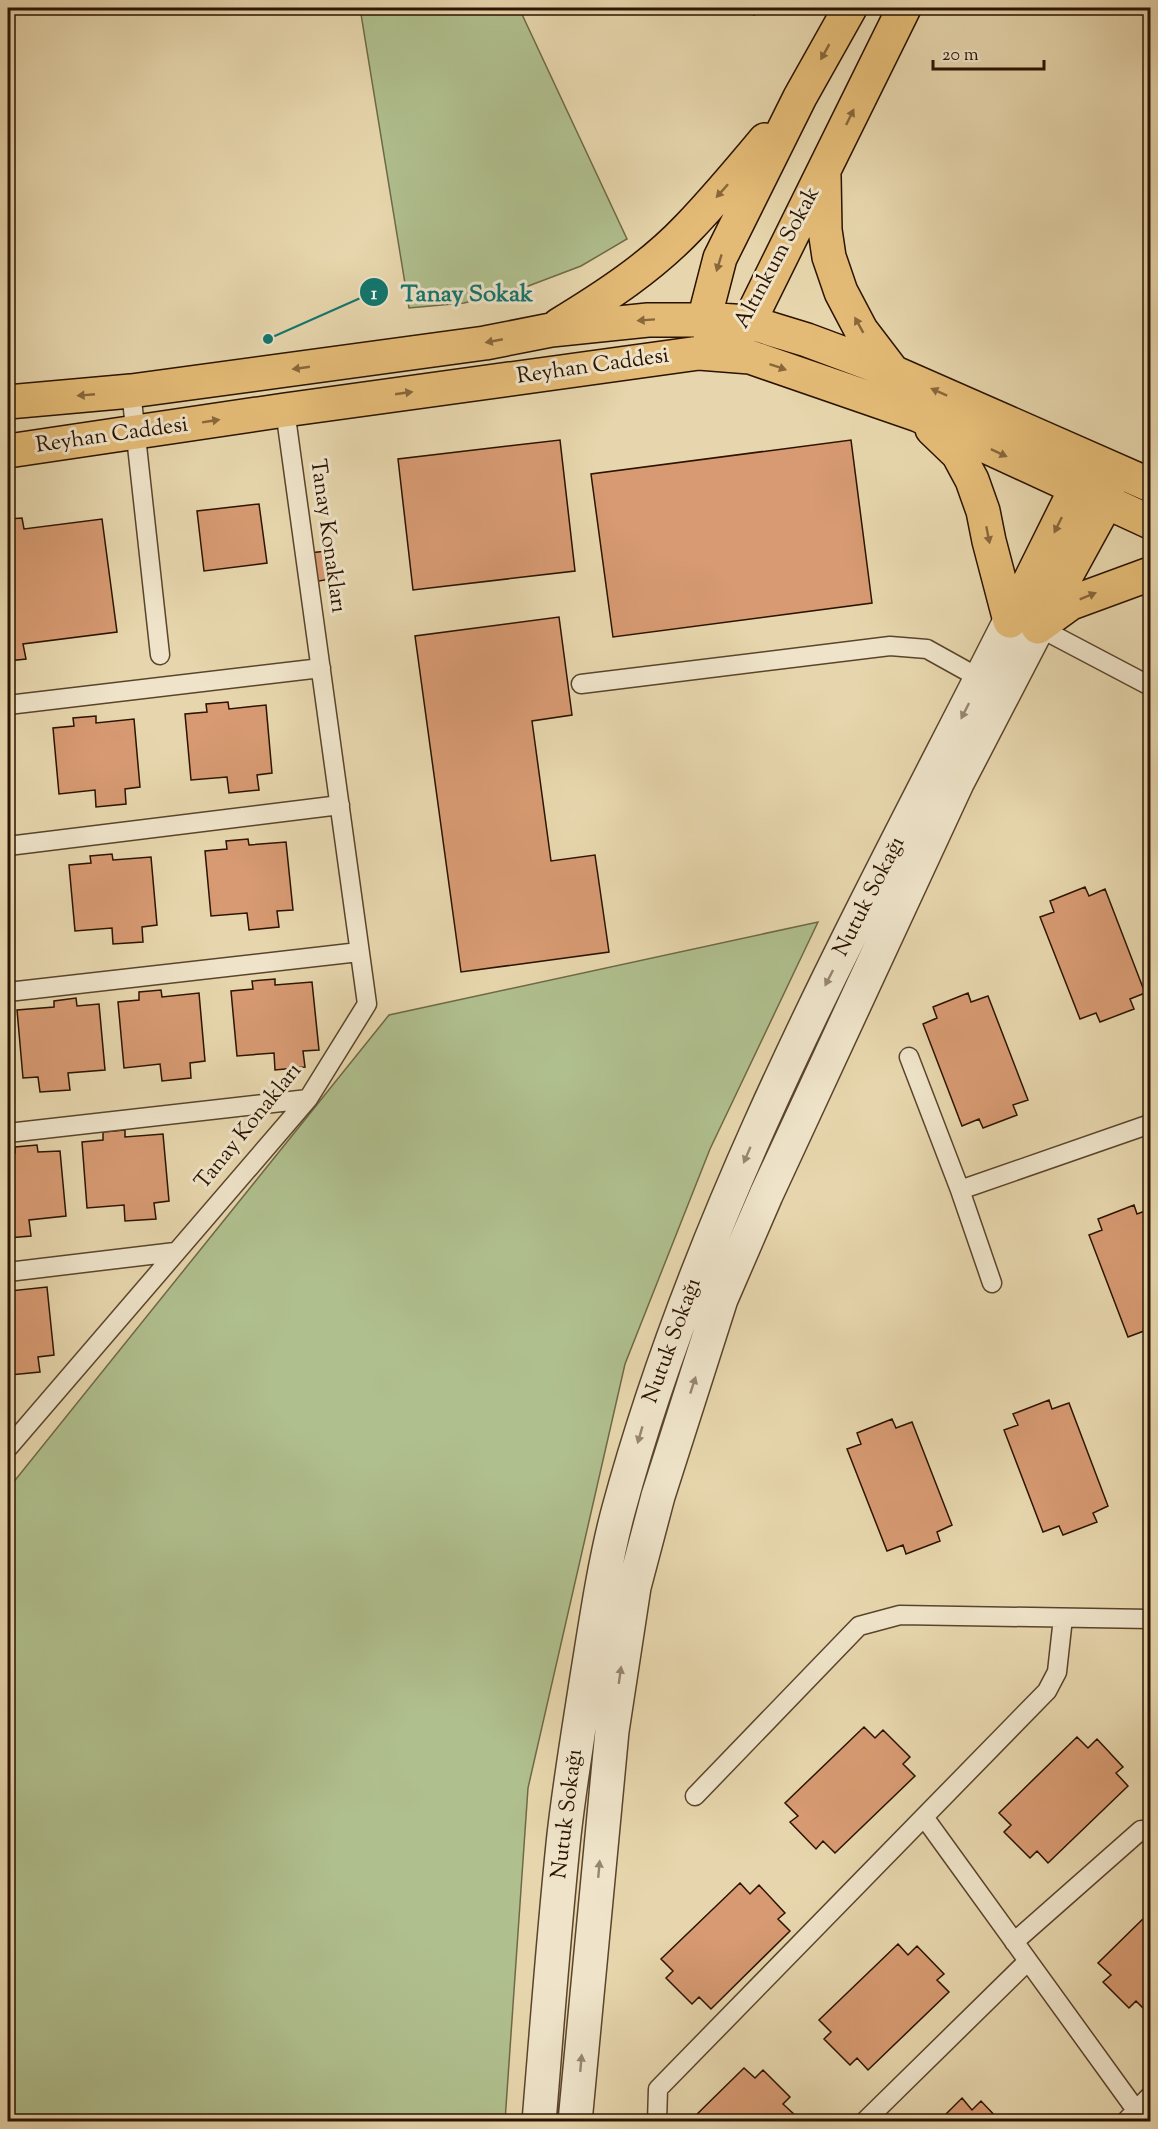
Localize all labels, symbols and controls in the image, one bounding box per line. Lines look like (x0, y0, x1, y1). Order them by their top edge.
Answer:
scale bar (933, 33, 1044, 71)
text: 20 m (942, 43, 979, 69)
one-way arrow (820, 44, 830, 61)
one-way arrow (845, 108, 855, 125)
street label: Altınkum Sokak (727, 181, 829, 335)
one-way arrow (715, 183, 729, 198)
one-way arrow (714, 254, 723, 272)
callout: Tanay Sokak (359, 271, 545, 313)
text: Tanay Sokak (401, 278, 534, 312)
text: 1 (371, 282, 378, 308)
one-way arrow (636, 316, 655, 325)
one-way arrow (853, 317, 864, 333)
one-way arrow (484, 337, 503, 346)
street label: Reyhan Caddesi (515, 340, 671, 394)
one-way arrow (291, 363, 310, 373)
one-way arrow (769, 363, 787, 372)
one-way arrow (930, 387, 948, 397)
one-way arrow (394, 389, 413, 398)
one-way arrow (77, 390, 96, 400)
street label: Reyhan Caddesi (34, 409, 190, 463)
one-way arrow (201, 416, 220, 425)
one-way arrow (991, 448, 1008, 457)
street label: Tanay Konakları (300, 457, 354, 615)
one-way arrow (1053, 516, 1063, 533)
one-way arrow (984, 526, 993, 545)
one-way arrow (1079, 591, 1097, 601)
one-way arrow (960, 702, 970, 719)
street label: Nutuk Sokağı (826, 831, 914, 963)
one-way arrow (824, 969, 833, 986)
street label: Tanay Konakları (188, 1057, 310, 1197)
one-way arrow (742, 1146, 752, 1164)
street label: Nutuk Sokağı (636, 1274, 710, 1408)
one-way arrow (688, 1376, 698, 1394)
one-way arrow (635, 1426, 644, 1444)
one-way arrow (615, 1666, 624, 1685)
street label: Nutuk Sokağı (544, 1747, 592, 1881)
one-way arrow (594, 1860, 603, 1879)
one-way arrow (576, 2054, 586, 2073)

